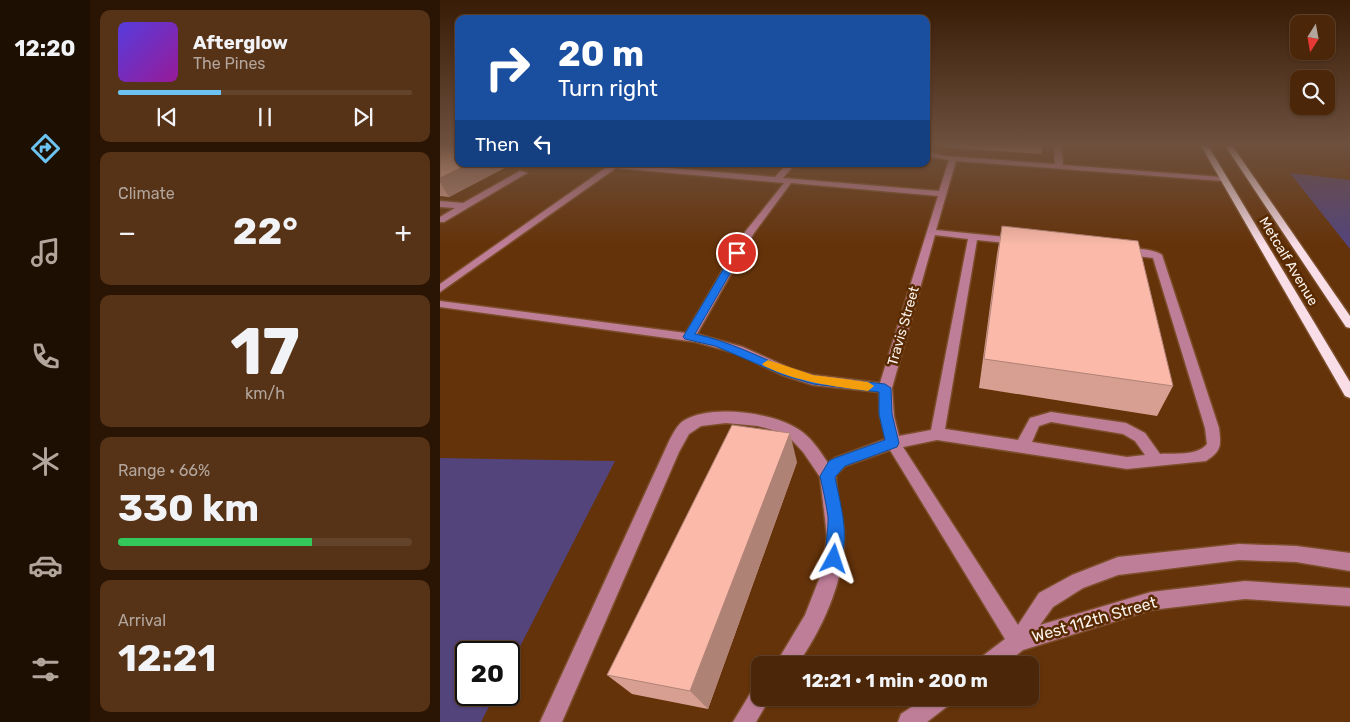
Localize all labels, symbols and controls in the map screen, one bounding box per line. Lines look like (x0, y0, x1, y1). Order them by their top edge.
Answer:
north arrow (1290, 15, 1335, 60)
map controls (1290, 15, 1335, 115)
text: Afterglow (193, 31, 288, 54)
text: 20 m (558, 33, 644, 75)
text: 12:20 (15, 35, 75, 62)
icon: right (475, 35, 540, 100)
text: The Pines (193, 54, 266, 73)
button: search (1290, 70, 1335, 115)
text: Turn right (558, 75, 658, 102)
icon: previous (153, 103, 181, 131)
icon: pause (251, 103, 279, 131)
icon: next (349, 103, 377, 131)
icon: left (529, 130, 557, 158)
icon: directions (28, 131, 63, 166)
text: Then (475, 133, 519, 156)
text: Climate (118, 184, 175, 203)
text: 22° (233, 208, 298, 254)
street label: Metcalf Avenue (1255, 214, 1322, 309)
text: − (118, 216, 136, 249)
text: + (395, 216, 412, 249)
pin (716, 232, 758, 274)
icon: music (28, 235, 63, 270)
icon: arrive (723, 239, 751, 267)
street label: Travis Street (884, 284, 923, 368)
text: 17 (230, 313, 300, 390)
icon: phone (28, 339, 63, 374)
text: km/h (245, 384, 285, 403)
icon: climate (28, 444, 63, 479)
text: Range · 66% (118, 461, 210, 480)
text: 330 km (118, 485, 259, 531)
position arrow (807, 532, 859, 584)
icon: car (28, 548, 63, 583)
street label: West 112th Street (1030, 593, 1159, 646)
text: Arrival (118, 611, 166, 630)
text: 12:21 (118, 635, 216, 681)
speed limit sign: 20 (455, 641, 520, 706)
icon: filters (28, 652, 63, 687)
text: 12:21 · 1 min · 200 m (802, 669, 988, 692)

